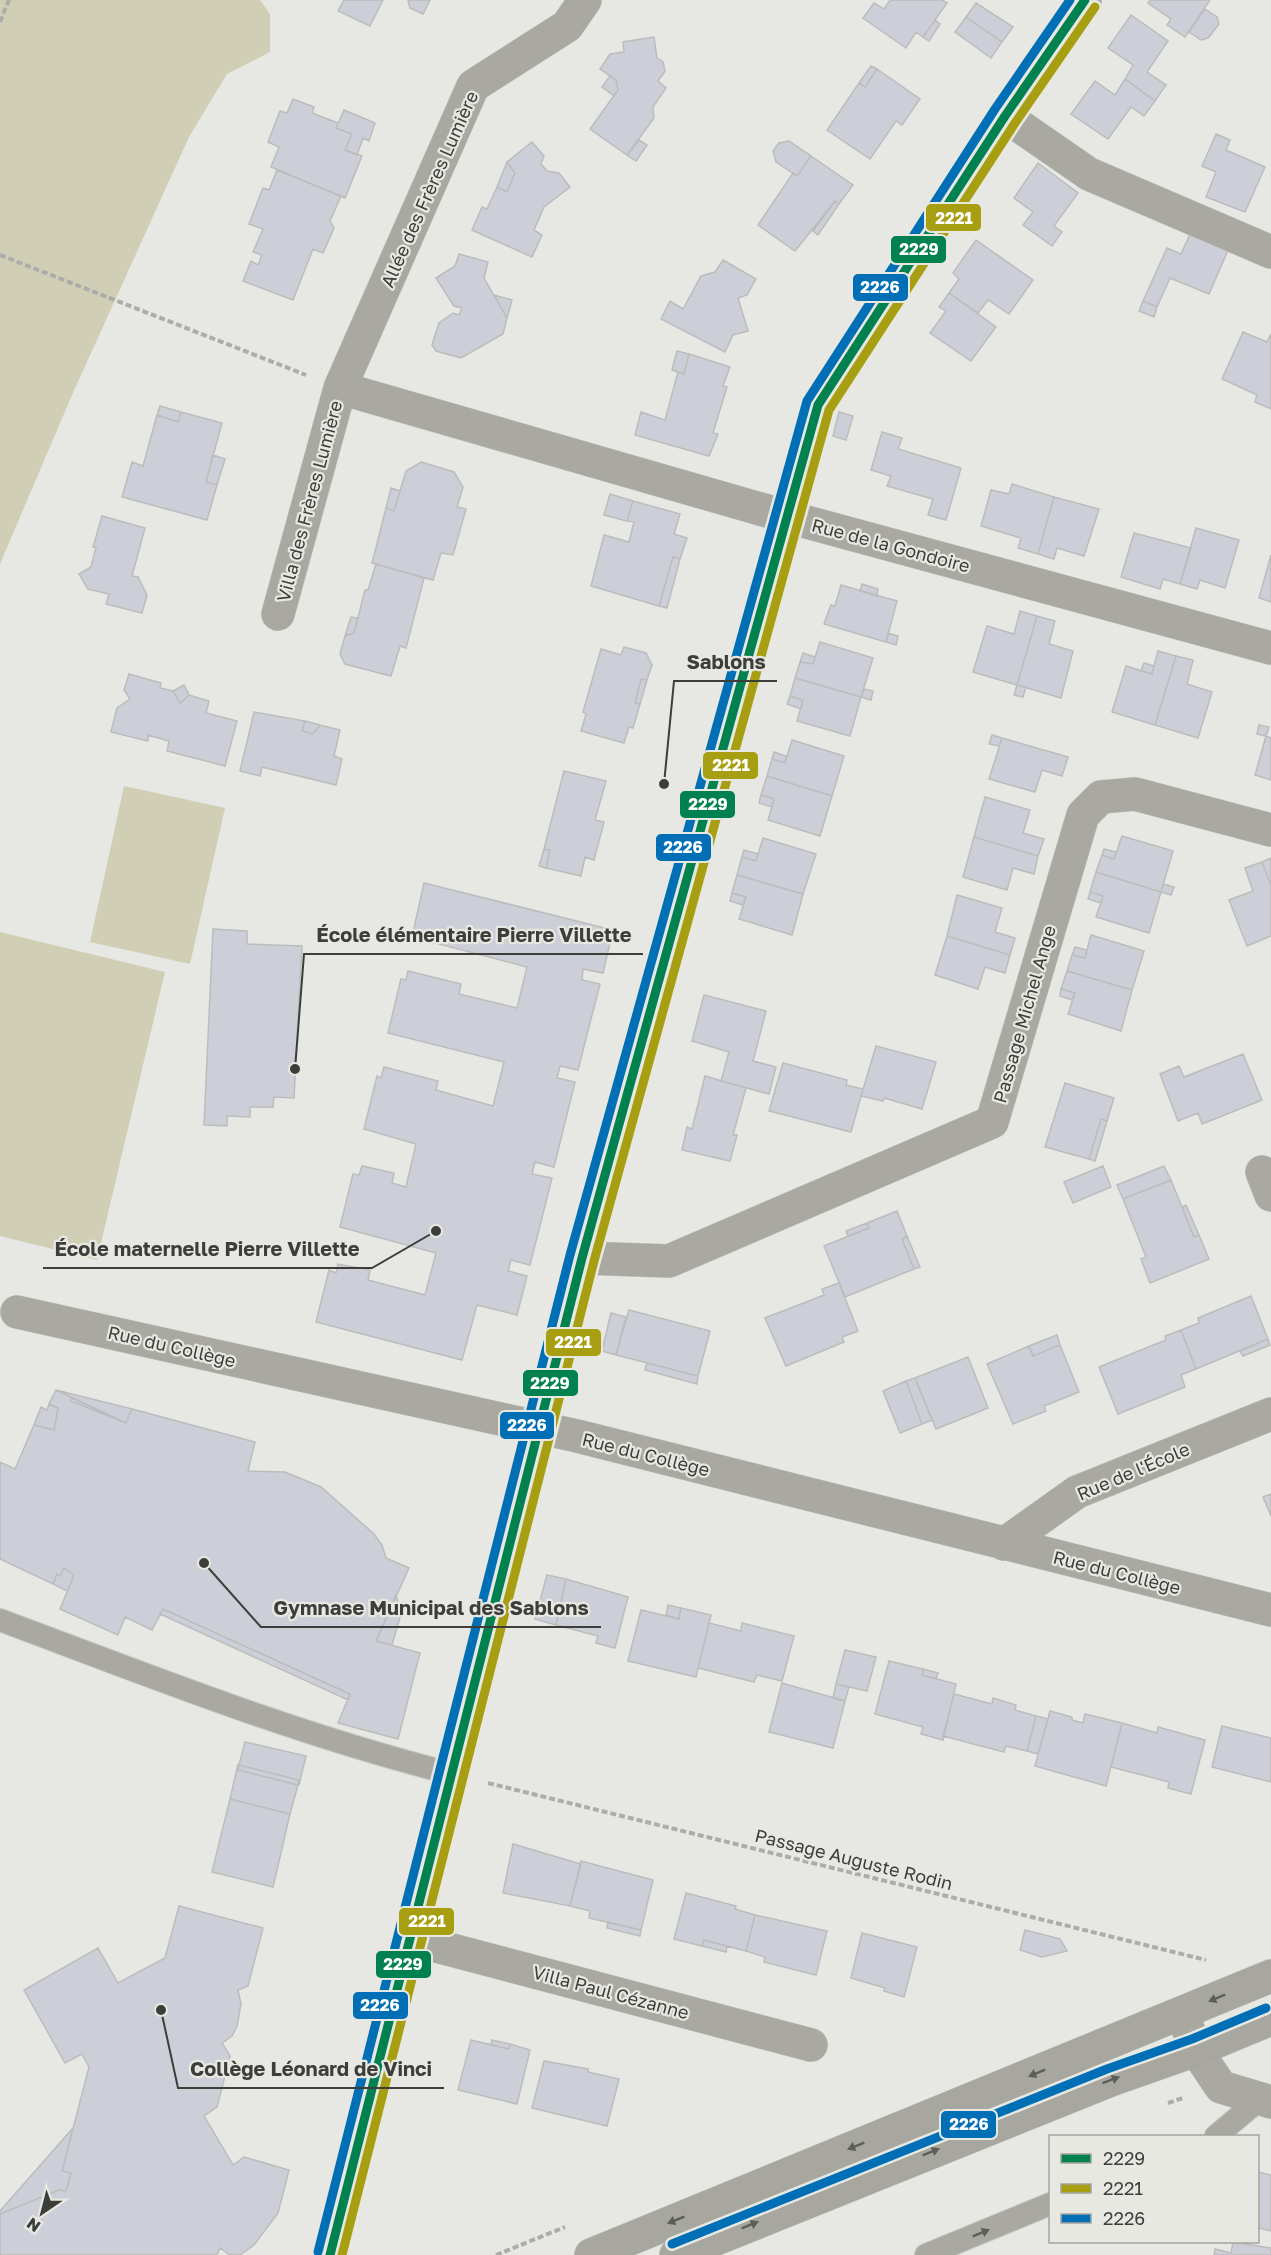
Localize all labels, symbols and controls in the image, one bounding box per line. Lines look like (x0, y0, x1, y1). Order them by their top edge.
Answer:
street label: Allée des Frères Lumière (376, 87, 482, 291)
line badge: 2221 (925, 203, 982, 232)
text: 2221 (935, 208, 973, 228)
line badge: 2229 (890, 235, 947, 264)
text: 2229 (899, 239, 939, 259)
line badge: 2226 (852, 273, 909, 302)
text: 2226 (860, 277, 900, 297)
street label: Villa des Frères Lumière (272, 398, 346, 604)
street label: Rue de la Gondoire (810, 513, 972, 577)
callout: Sablons (674, 643, 777, 681)
text: Sablons (686, 649, 766, 673)
line badge: 2221 (702, 751, 759, 780)
text: 2221 (712, 755, 750, 775)
line badge: 2229 (679, 790, 736, 819)
text: 2229 (688, 794, 728, 814)
line badge: 2226 (655, 833, 712, 862)
text: 2226 (663, 837, 703, 857)
callout: École élémentaire Pierre Villette (304, 916, 643, 954)
text: École élémentaire Pierre Villette (316, 922, 632, 946)
street label: Passage Michel Ange (988, 923, 1060, 1105)
callout: École maternelle Pierre Villette (43, 1230, 372, 1268)
text: École maternelle Pierre Villette (54, 1236, 360, 1260)
street label: Rue du Collège (106, 1321, 238, 1371)
line badge: 2221 (545, 1328, 602, 1357)
text: 2221 (554, 1332, 592, 1352)
line badge: 2229 (522, 1369, 579, 1397)
text: 2229 (530, 1373, 570, 1393)
line badge: 2226 (499, 1411, 555, 1440)
text: 2226 (507, 1415, 547, 1435)
street label: Rue du Collège (580, 1428, 712, 1480)
street label: Rue de l'École (1073, 1437, 1193, 1505)
street label: Rue du Collège (1051, 1546, 1183, 1598)
callout: Gymnase Municipal des Sablons (261, 1589, 601, 1627)
text: Gymnase Municipal des Sablons (273, 1595, 589, 1619)
street label: Passage Auguste Rodin (753, 1824, 955, 1894)
line badge: 2221 (398, 1907, 455, 1936)
text: 2221 (408, 1911, 446, 1931)
line badge: 2229 (375, 1950, 432, 1979)
text: 2229 (383, 1954, 423, 1974)
street label: Villa Paul Cézanne (531, 1961, 691, 2023)
line badge: 2226 (352, 1991, 409, 2020)
one-way arrow (1208, 1994, 1226, 2003)
text: 2226 (360, 1995, 400, 2015)
callout: Collège Léonard de Vinci (178, 2050, 444, 2088)
text: Collège Léonard de Vinci (190, 2056, 432, 2080)
one-way arrow (1028, 2069, 1046, 2078)
one-way arrow (1103, 2074, 1121, 2084)
line badge: 2226 (940, 2110, 997, 2139)
text: 2226 (949, 2114, 989, 2134)
legend (1049, 2135, 1259, 2243)
one-way arrow (847, 2142, 865, 2152)
one-way arrow (922, 2147, 940, 2157)
text: 2229 (1103, 2147, 1145, 2169)
text: 2221 (1103, 2177, 1143, 2199)
north arrow (12, 2183, 72, 2243)
text: 2226 (1103, 2207, 1145, 2229)
text: N (23, 2214, 44, 2237)
one-way arrow (667, 2216, 685, 2225)
one-way arrow (741, 2220, 759, 2230)
one-way arrow (972, 2228, 990, 2238)

